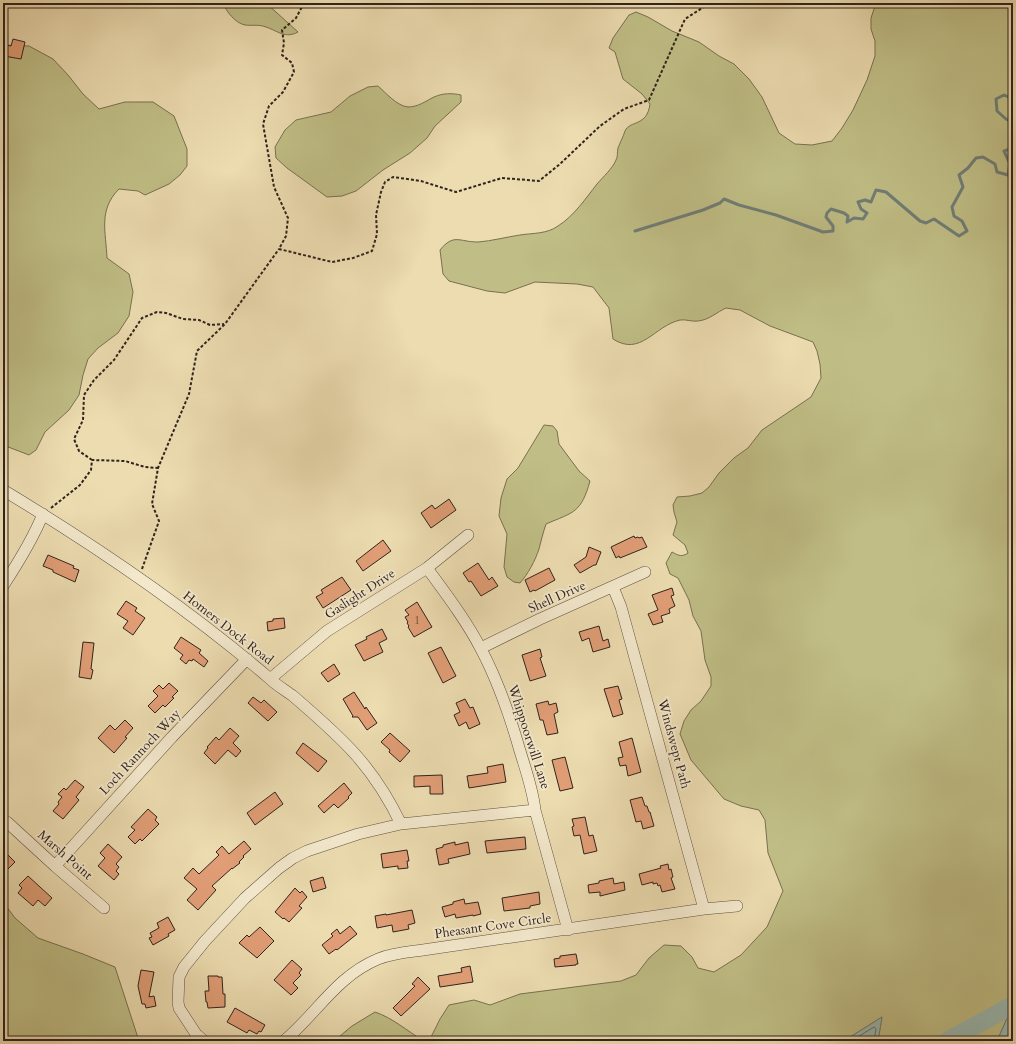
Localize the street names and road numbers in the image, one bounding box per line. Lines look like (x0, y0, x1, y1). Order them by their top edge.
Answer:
street label: Gaslight Drive (321, 564, 399, 624)
street label: Shell Drive (525, 576, 589, 618)
street label: Homers Dock Road (179, 587, 277, 669)
street label: Whippoorwill Lane (503, 682, 554, 792)
street label: Windswept Path (653, 696, 695, 791)
street label: Loch Rannoch Way (95, 705, 185, 799)
street label: Marsh Point (34, 826, 96, 884)
street label: Pheasant Cove Circle (433, 909, 553, 943)

